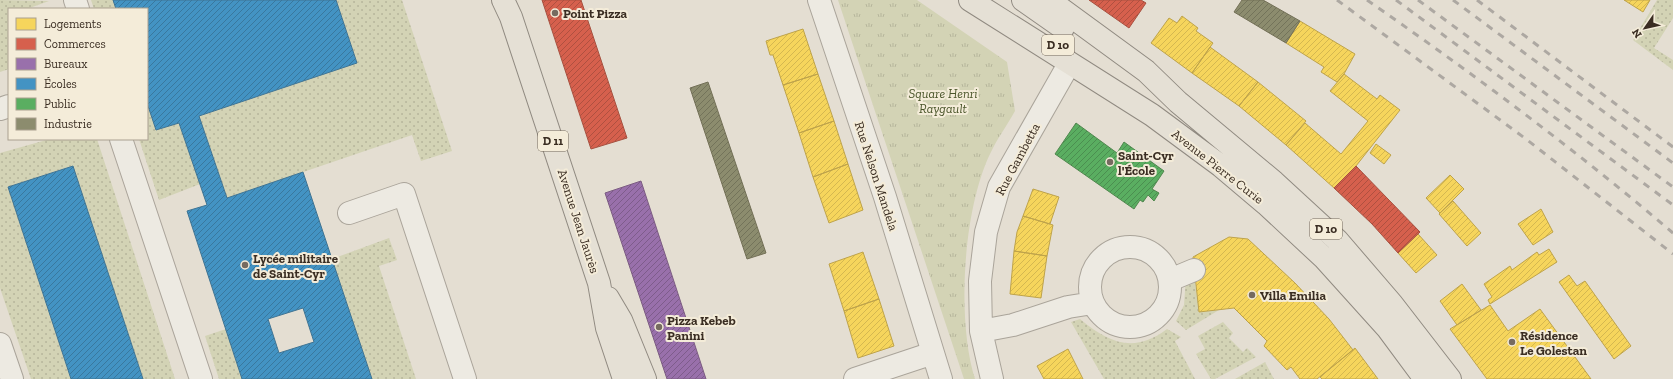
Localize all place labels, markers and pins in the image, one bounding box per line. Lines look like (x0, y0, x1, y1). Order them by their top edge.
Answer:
place label: Point Pizza (563, 6, 628, 21)
marker: Point Pizza (550, 8, 560, 18)
place label: Saint-Cyr l'École (1118, 148, 1174, 178)
marker: Saint-Cyr l'École (1105, 157, 1115, 167)
place label: Lycée militaire de Saint-Cyr (253, 251, 339, 281)
marker: Lycée militaire de Saint-Cyr (240, 260, 250, 270)
place label: Villa Emilia (1260, 288, 1326, 303)
marker: Villa Emilia (1247, 290, 1257, 300)
place label: Pizza Kebeb Panini (667, 313, 736, 343)
marker: Pizza Kebeb Panini (654, 322, 664, 332)
place label: Résidence Le Golestan (1520, 328, 1587, 358)
marker: Résidence Le Golestan (1507, 337, 1517, 347)

